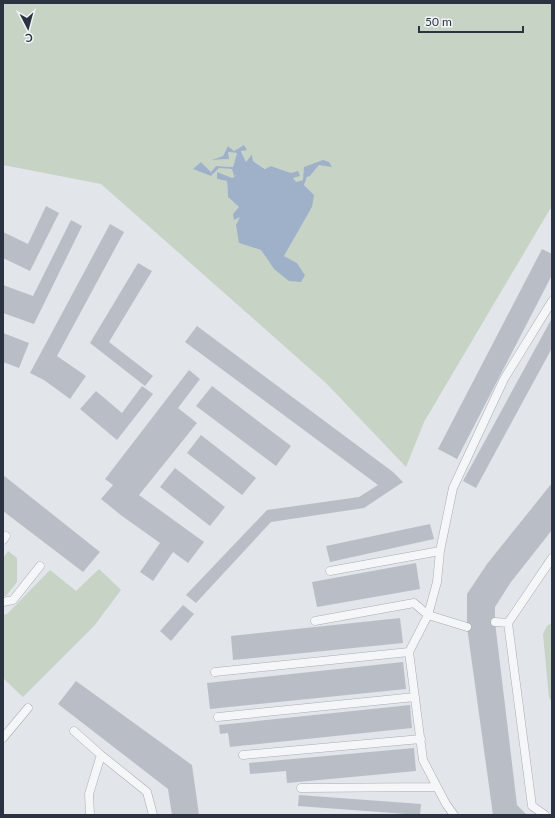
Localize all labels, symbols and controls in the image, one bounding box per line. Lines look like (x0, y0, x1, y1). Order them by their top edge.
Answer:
north arrow (8, 8, 48, 48)
scale bar (419, 8, 523, 34)
text: 50 m (425, 14, 452, 29)
text: С (24, 32, 33, 45)

